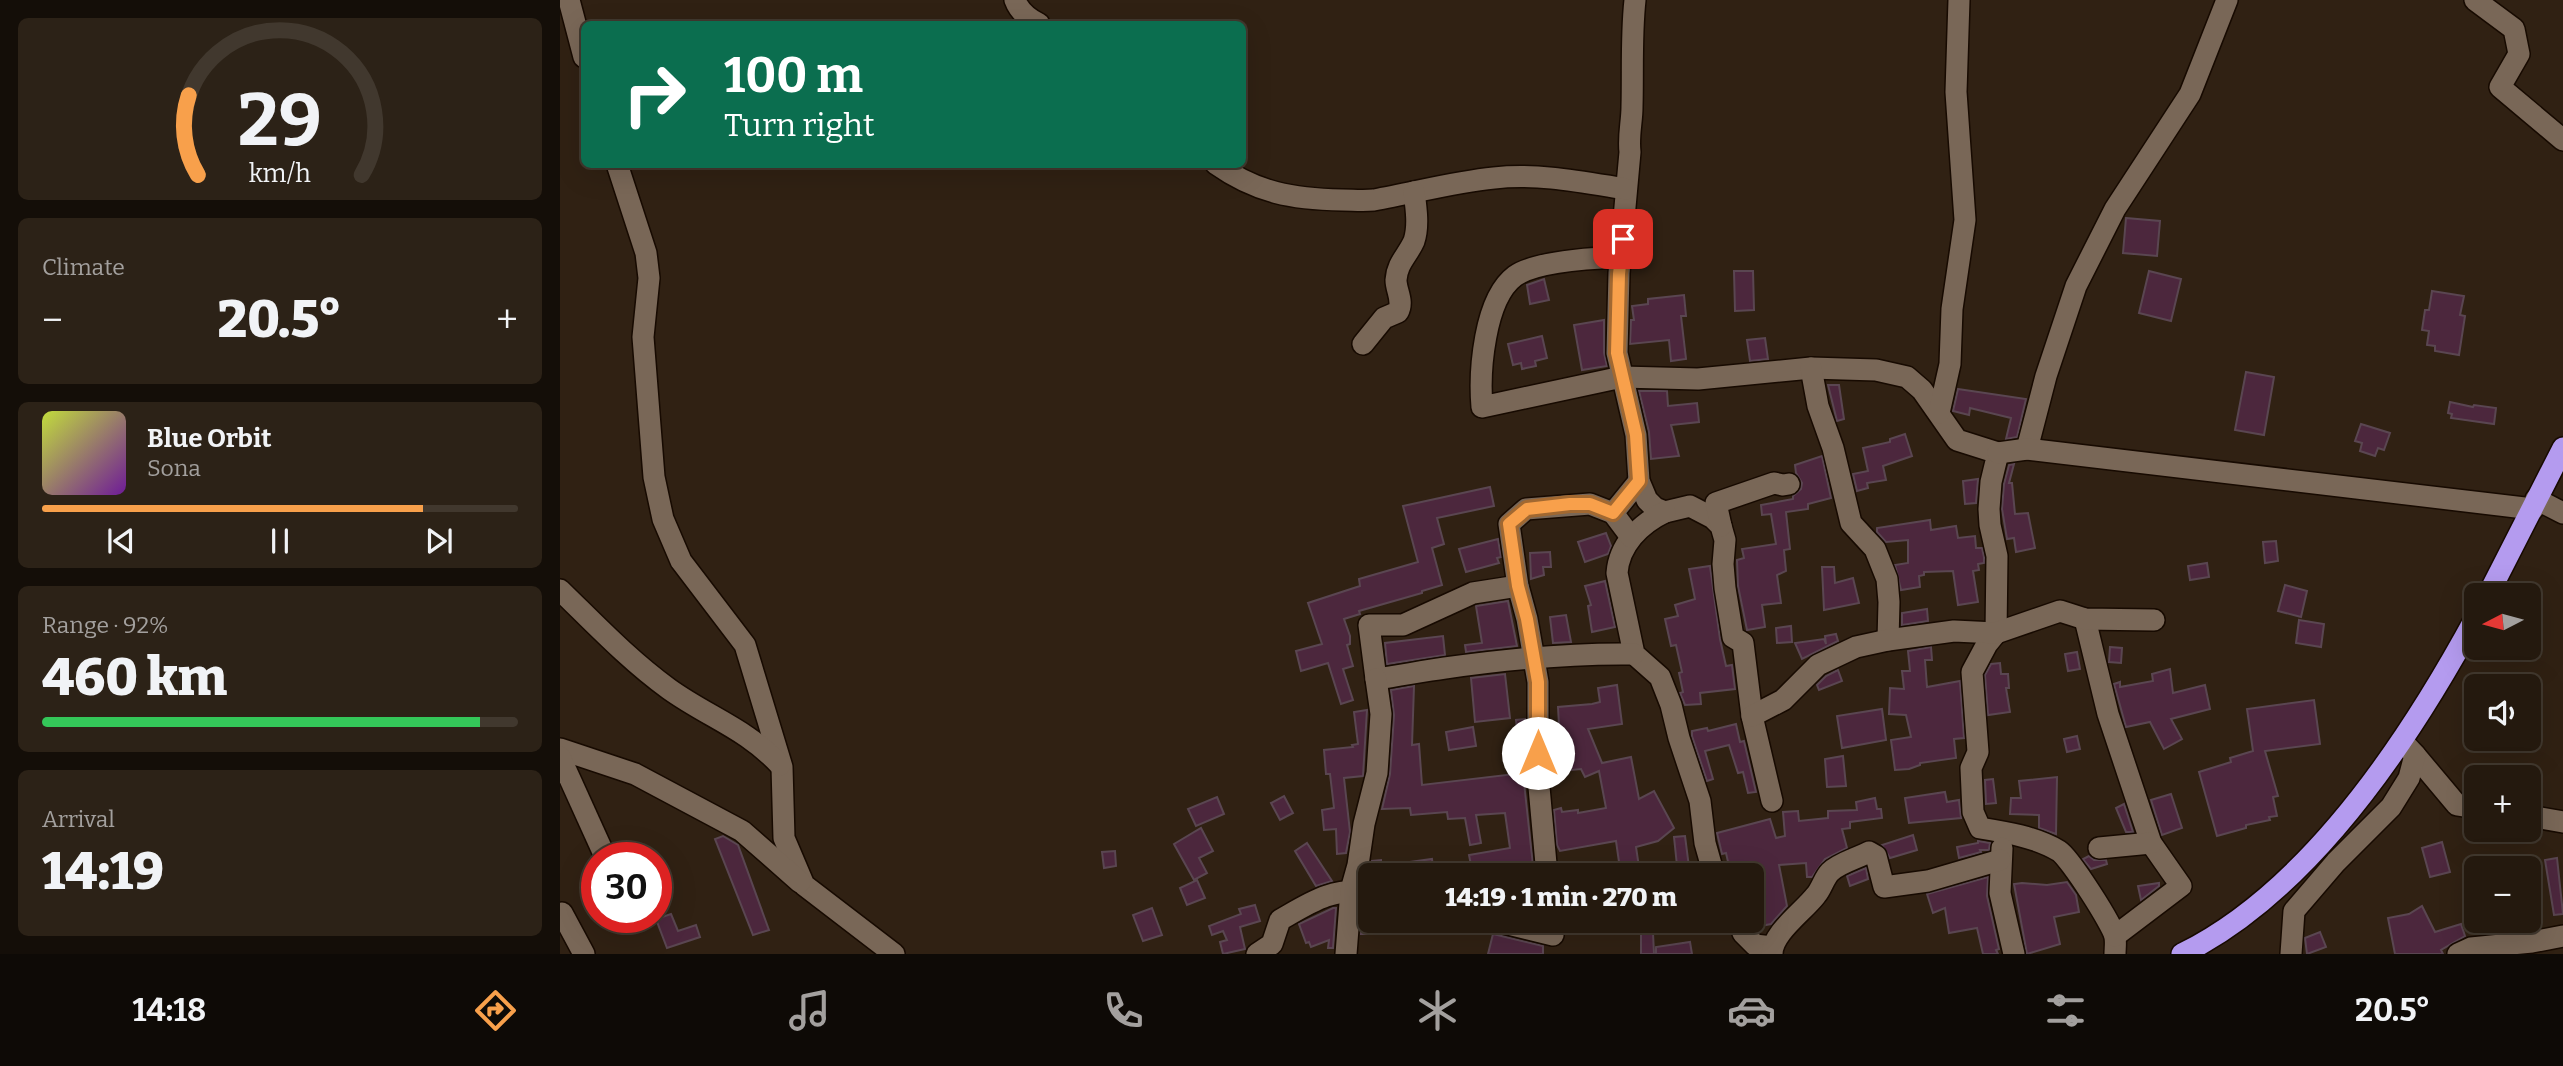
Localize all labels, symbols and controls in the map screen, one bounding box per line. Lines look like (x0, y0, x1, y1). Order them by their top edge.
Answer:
text: 100 m (724, 46, 863, 105)
icon: right (609, 49, 700, 140)
text: 29 (238, 77, 322, 164)
text: Turn right (724, 106, 875, 144)
text: km/h (249, 159, 311, 189)
pin (1593, 209, 1653, 269)
icon: arrive (1604, 220, 1642, 258)
text: Climate (42, 253, 125, 281)
text: 20.5° (217, 288, 342, 351)
text: − (42, 297, 63, 343)
text: + (496, 297, 518, 343)
text: Blue Orbit (147, 423, 271, 454)
text: Sona (147, 454, 201, 482)
icon: previous (102, 522, 140, 560)
icon: pause (261, 522, 299, 560)
icon: next (420, 522, 458, 560)
north arrow (2464, 583, 2541, 660)
map controls (2464, 583, 2541, 933)
text: Range · 92% (42, 611, 169, 639)
text: 460 km (42, 646, 227, 709)
button: sound (2464, 674, 2541, 751)
position arrow (1501, 716, 1575, 790)
button: + (2464, 765, 2541, 842)
text: Arrival (42, 805, 115, 833)
text: 14:19 (42, 840, 164, 903)
speed limit sign: 30 (581, 842, 672, 933)
button: − (2464, 856, 2541, 933)
text: 14:19 · 1 min · 270 m (1445, 882, 1677, 913)
icon: directions (471, 986, 520, 1035)
icon: music (785, 986, 834, 1035)
icon: phone (1099, 986, 1148, 1035)
icon: climate (1413, 986, 1462, 1035)
icon: car (1727, 986, 1776, 1035)
icon: filters (2041, 986, 2090, 1035)
text: 14:18 (132, 991, 206, 1029)
text: 20.5° (2355, 991, 2431, 1029)

